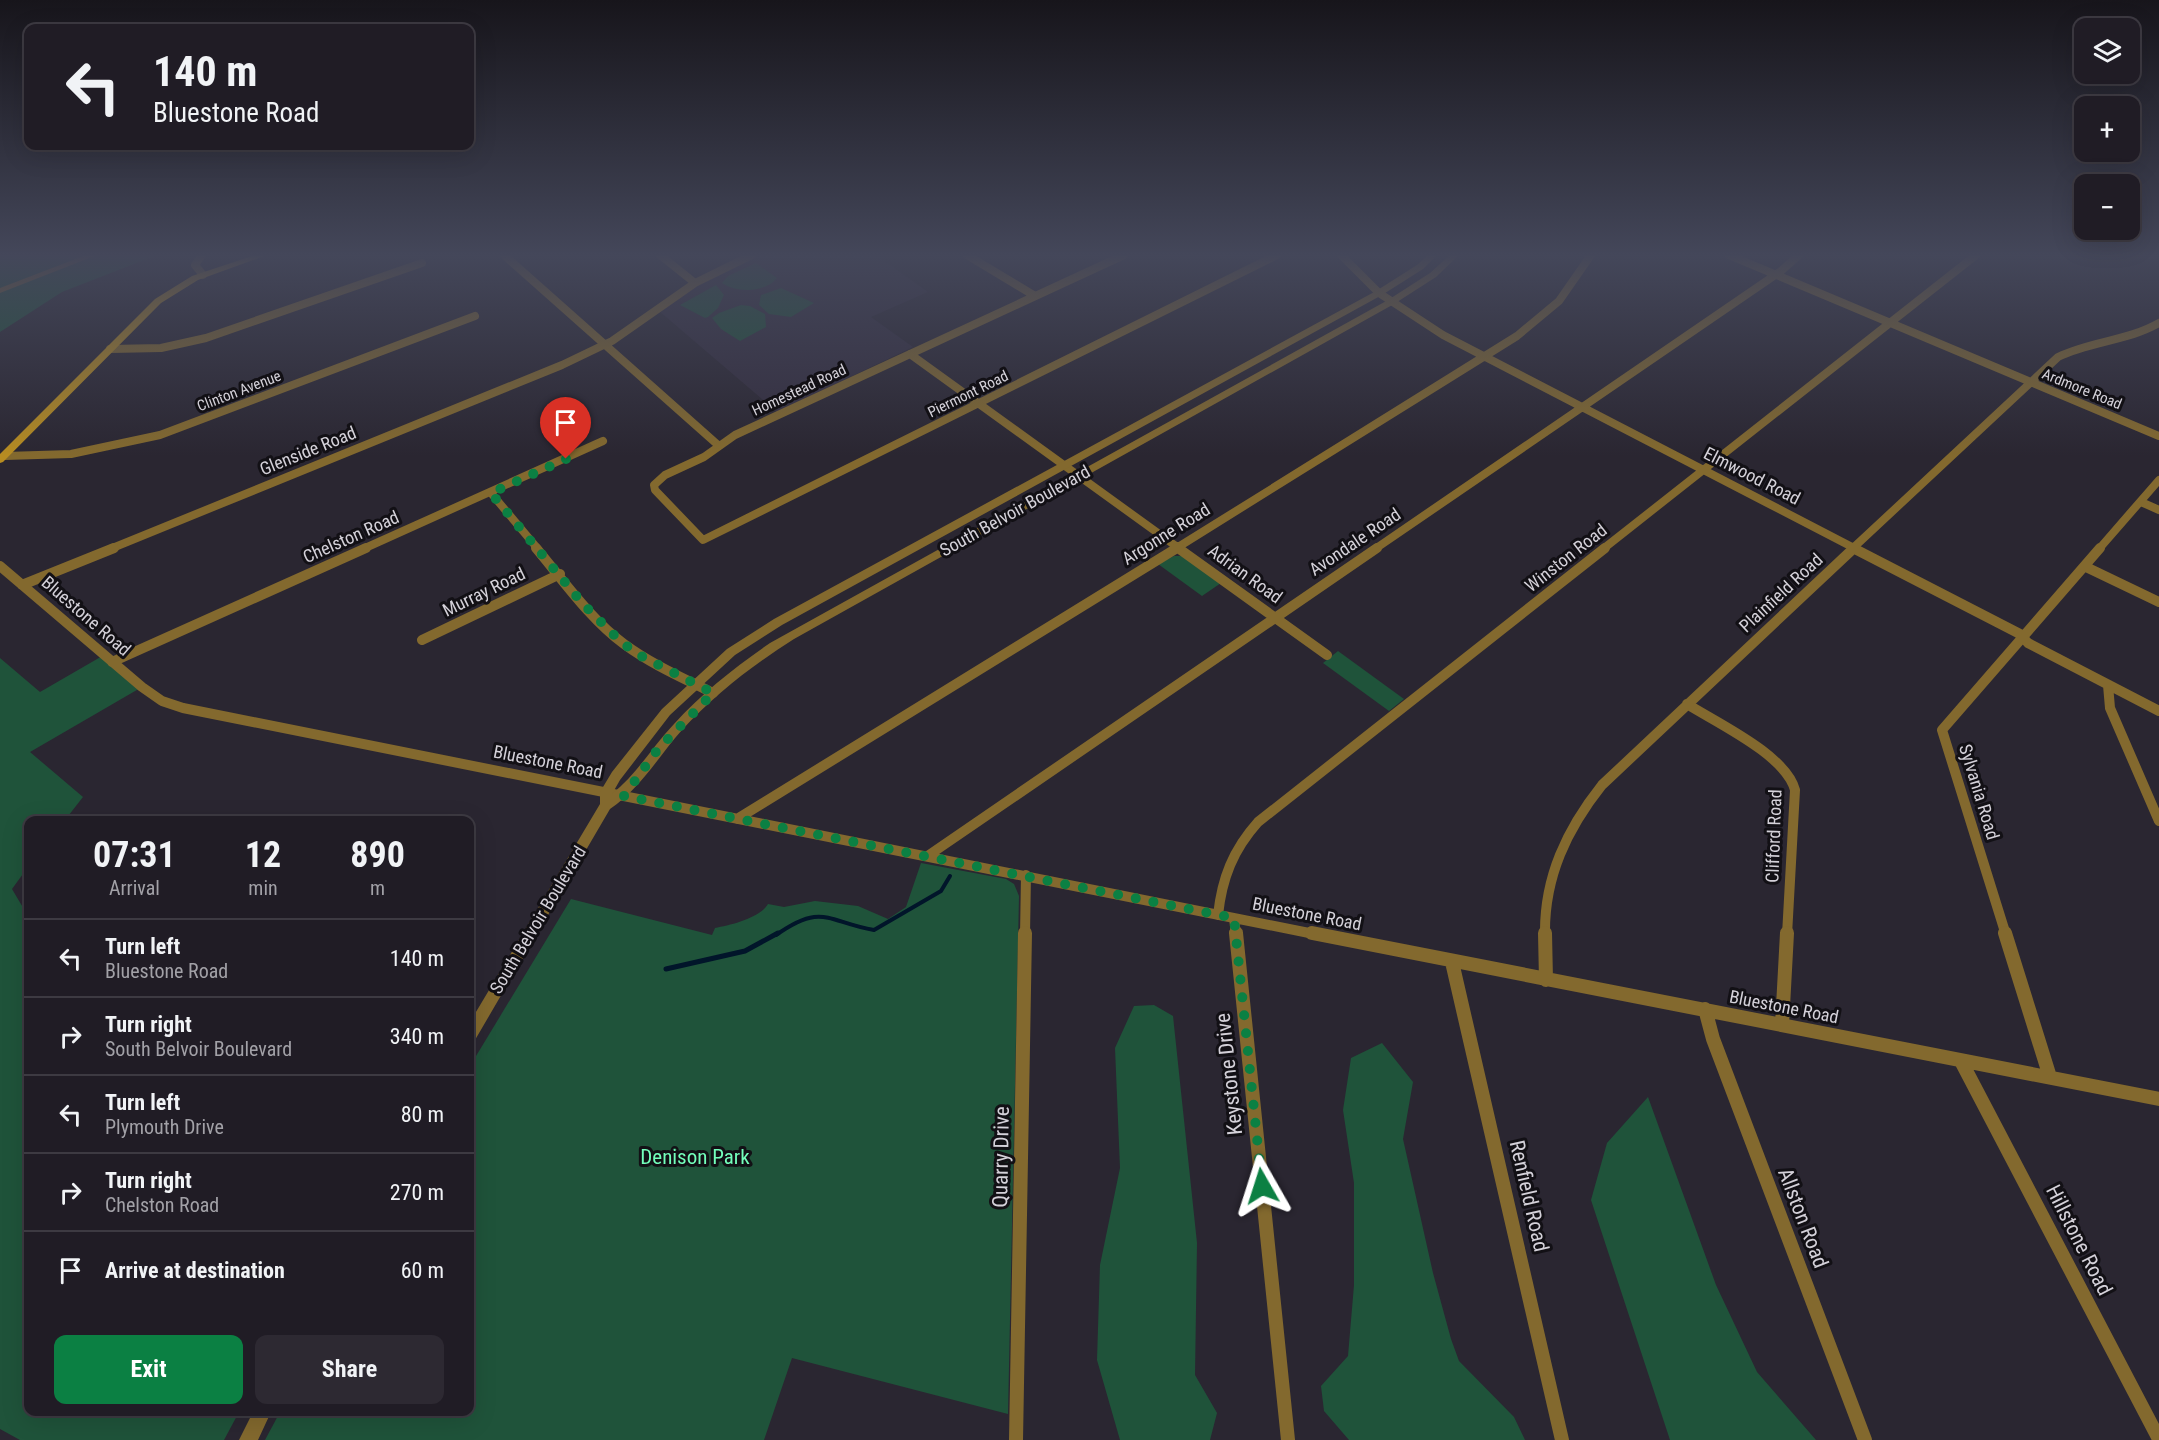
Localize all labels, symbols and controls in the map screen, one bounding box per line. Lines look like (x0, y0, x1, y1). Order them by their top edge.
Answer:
map controls (2074, 18, 2140, 240)
button: layers (2074, 18, 2140, 84)
text: 140 m (153, 47, 258, 96)
icon: left (54, 48, 132, 126)
button: + (2074, 96, 2140, 162)
text: Bluestone Road (153, 97, 319, 129)
button: − (2074, 174, 2140, 240)
street label: Homestead Road (749, 360, 849, 420)
street label: Ardmore Road (2040, 365, 2124, 413)
street label: Clinton Avenue (195, 367, 283, 415)
street label: Piermont Road (925, 367, 1011, 421)
pin (540, 397, 591, 459)
icon: arrive (549, 406, 582, 439)
street label: Glenside Road (257, 422, 359, 479)
street label: Elmwood Road (1700, 442, 1804, 509)
street label: South Belvoir Boulevard (936, 461, 1094, 561)
street label: Argonne Road (1118, 498, 1214, 569)
street label: Avondale Road (1305, 503, 1404, 580)
street label: Chelston Road (300, 506, 402, 567)
street label: Winston Road (1521, 519, 1611, 596)
street label: Adrian Road (1204, 540, 1286, 608)
street label: Plainfield Road (1735, 549, 1827, 637)
street label: Murray Road (439, 563, 528, 621)
street label: Bluestone Road (38, 571, 135, 660)
street label: Bluestone Road (492, 741, 605, 782)
street label: Sylvania Road (1955, 741, 2004, 842)
street label: Clifford Road (1761, 789, 1786, 883)
text: 07:31 (93, 834, 176, 876)
text: 12 (245, 834, 281, 876)
text: 890 (350, 834, 405, 876)
street label: South Belvoir Boulevard (485, 842, 590, 997)
text: Arrival (109, 876, 160, 900)
text: min (248, 876, 278, 900)
text: m (370, 876, 385, 900)
street label: Bluestone Road (1251, 893, 1364, 934)
text: Turn left (105, 934, 180, 959)
icon: left (54, 942, 87, 975)
text: 140 m (390, 946, 444, 971)
text: Bluestone Road (105, 959, 228, 983)
street label: Bluestone Road (1728, 986, 1841, 1027)
text: Turn right (105, 1012, 192, 1037)
street label: Keystone Drive (1211, 1012, 1247, 1136)
icon: right (54, 1020, 87, 1053)
text: 340 m (390, 1024, 444, 1049)
text: South Belvoir Boulevard (105, 1037, 292, 1061)
text: Turn left (105, 1090, 180, 1115)
icon: left (54, 1098, 87, 1131)
text: 80 m (401, 1102, 444, 1127)
street label: Quarry Drive (988, 1106, 1014, 1208)
text: Plymouth Drive (105, 1115, 224, 1139)
street label: Renfield Road (1505, 1138, 1553, 1254)
park label: Denison Park (640, 1145, 750, 1169)
position arrow (1230, 1154, 1294, 1218)
street label: Allston Road (1773, 1165, 1833, 1271)
text: Turn right (105, 1168, 192, 1193)
icon: right (54, 1176, 87, 1209)
text: 270 m (390, 1180, 444, 1205)
street label: Hillstone Road (2041, 1181, 2117, 1299)
text: Chelston Road (105, 1193, 219, 1217)
icon: arrive (54, 1254, 87, 1287)
text: Arrive at destination (105, 1258, 285, 1283)
text: 60 m (401, 1258, 444, 1283)
button: Exit (54, 1335, 243, 1404)
button: Share (255, 1335, 444, 1404)

